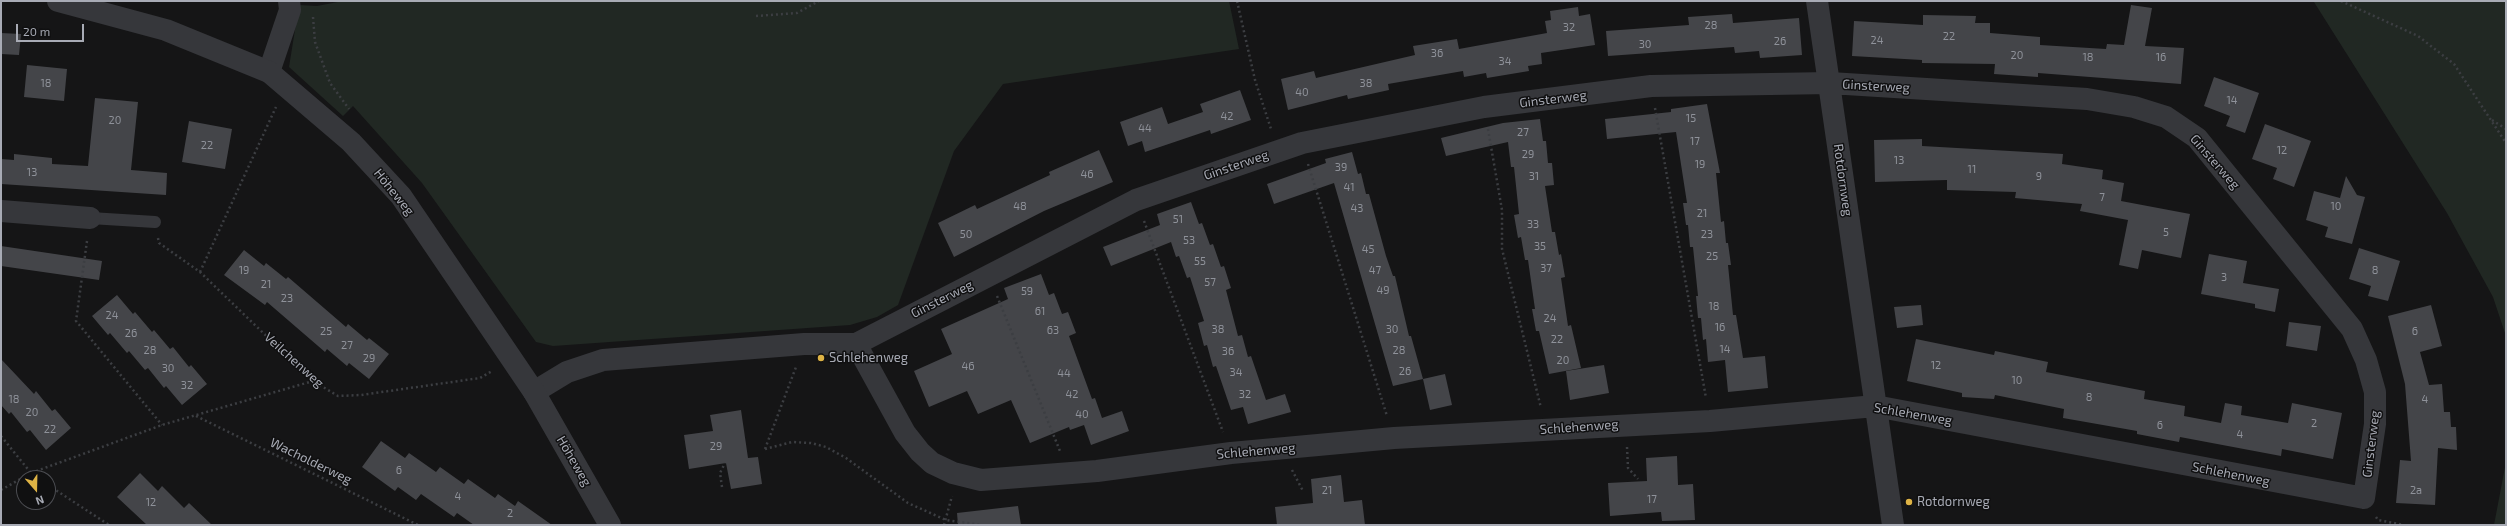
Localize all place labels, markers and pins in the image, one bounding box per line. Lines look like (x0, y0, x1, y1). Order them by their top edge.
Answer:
place label: Schlehenweg (829, 350, 908, 366)
marker: Schlehenweg (816, 353, 826, 363)
place label: Rotdornweg (1917, 494, 1990, 510)
marker: Rotdornweg (1904, 497, 1914, 507)

